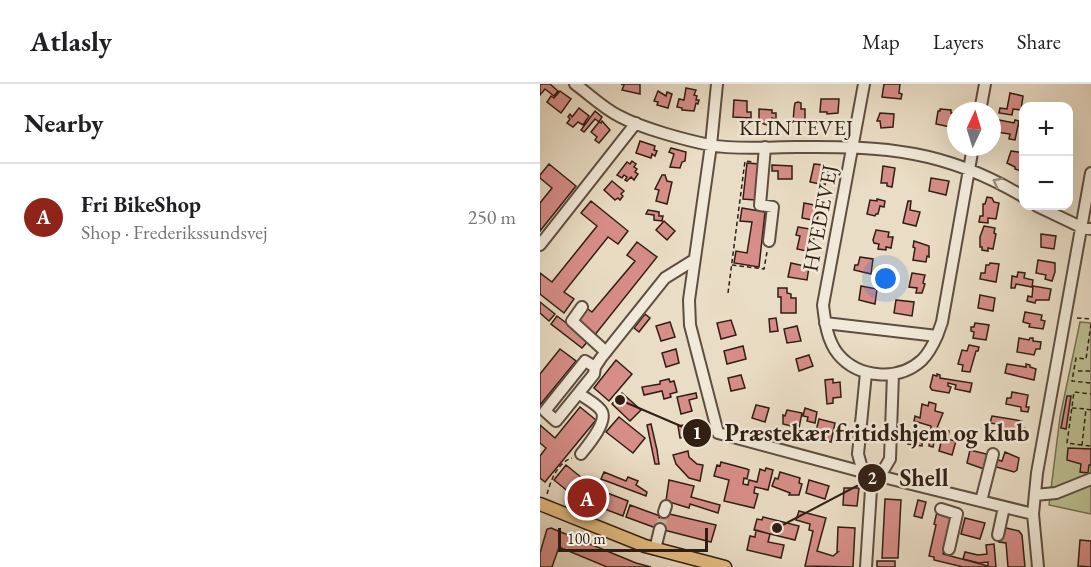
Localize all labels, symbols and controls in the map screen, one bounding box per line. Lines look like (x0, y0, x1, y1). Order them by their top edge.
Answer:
text: Atlasly (30, 23, 112, 59)
text: Map (862, 28, 900, 55)
text: Layers (933, 28, 984, 55)
text: Share (1017, 28, 1061, 55)
north arrow (947, 102, 1001, 156)
map controls (1019, 102, 1073, 210)
button: + (1019, 102, 1073, 156)
text: Nearby (24, 106, 104, 140)
street label: KLINTEVEJ (739, 113, 853, 142)
button: − (1019, 156, 1073, 210)
street label: HVEDEVEJ (795, 162, 845, 274)
one-way arrow (992, 177, 1003, 189)
text: Fri BikeShop (81, 190, 201, 219)
text: A (36, 204, 51, 230)
text: 250 m (468, 204, 516, 230)
text: Shop · Frederikssundsvej (81, 219, 267, 245)
your location (871, 264, 900, 293)
callout: Præstekær fritidshjem og klub (682, 412, 1041, 454)
text: Præstekær fritidshjem og klub (724, 417, 1030, 449)
text: 1 (692, 421, 702, 444)
callout: Shell (857, 457, 960, 499)
text: Shell (900, 462, 949, 493)
text: 2 (867, 466, 877, 489)
pin: A (568, 476, 606, 520)
scale bar (558, 525, 708, 552)
text: 100 m (567, 528, 606, 549)

